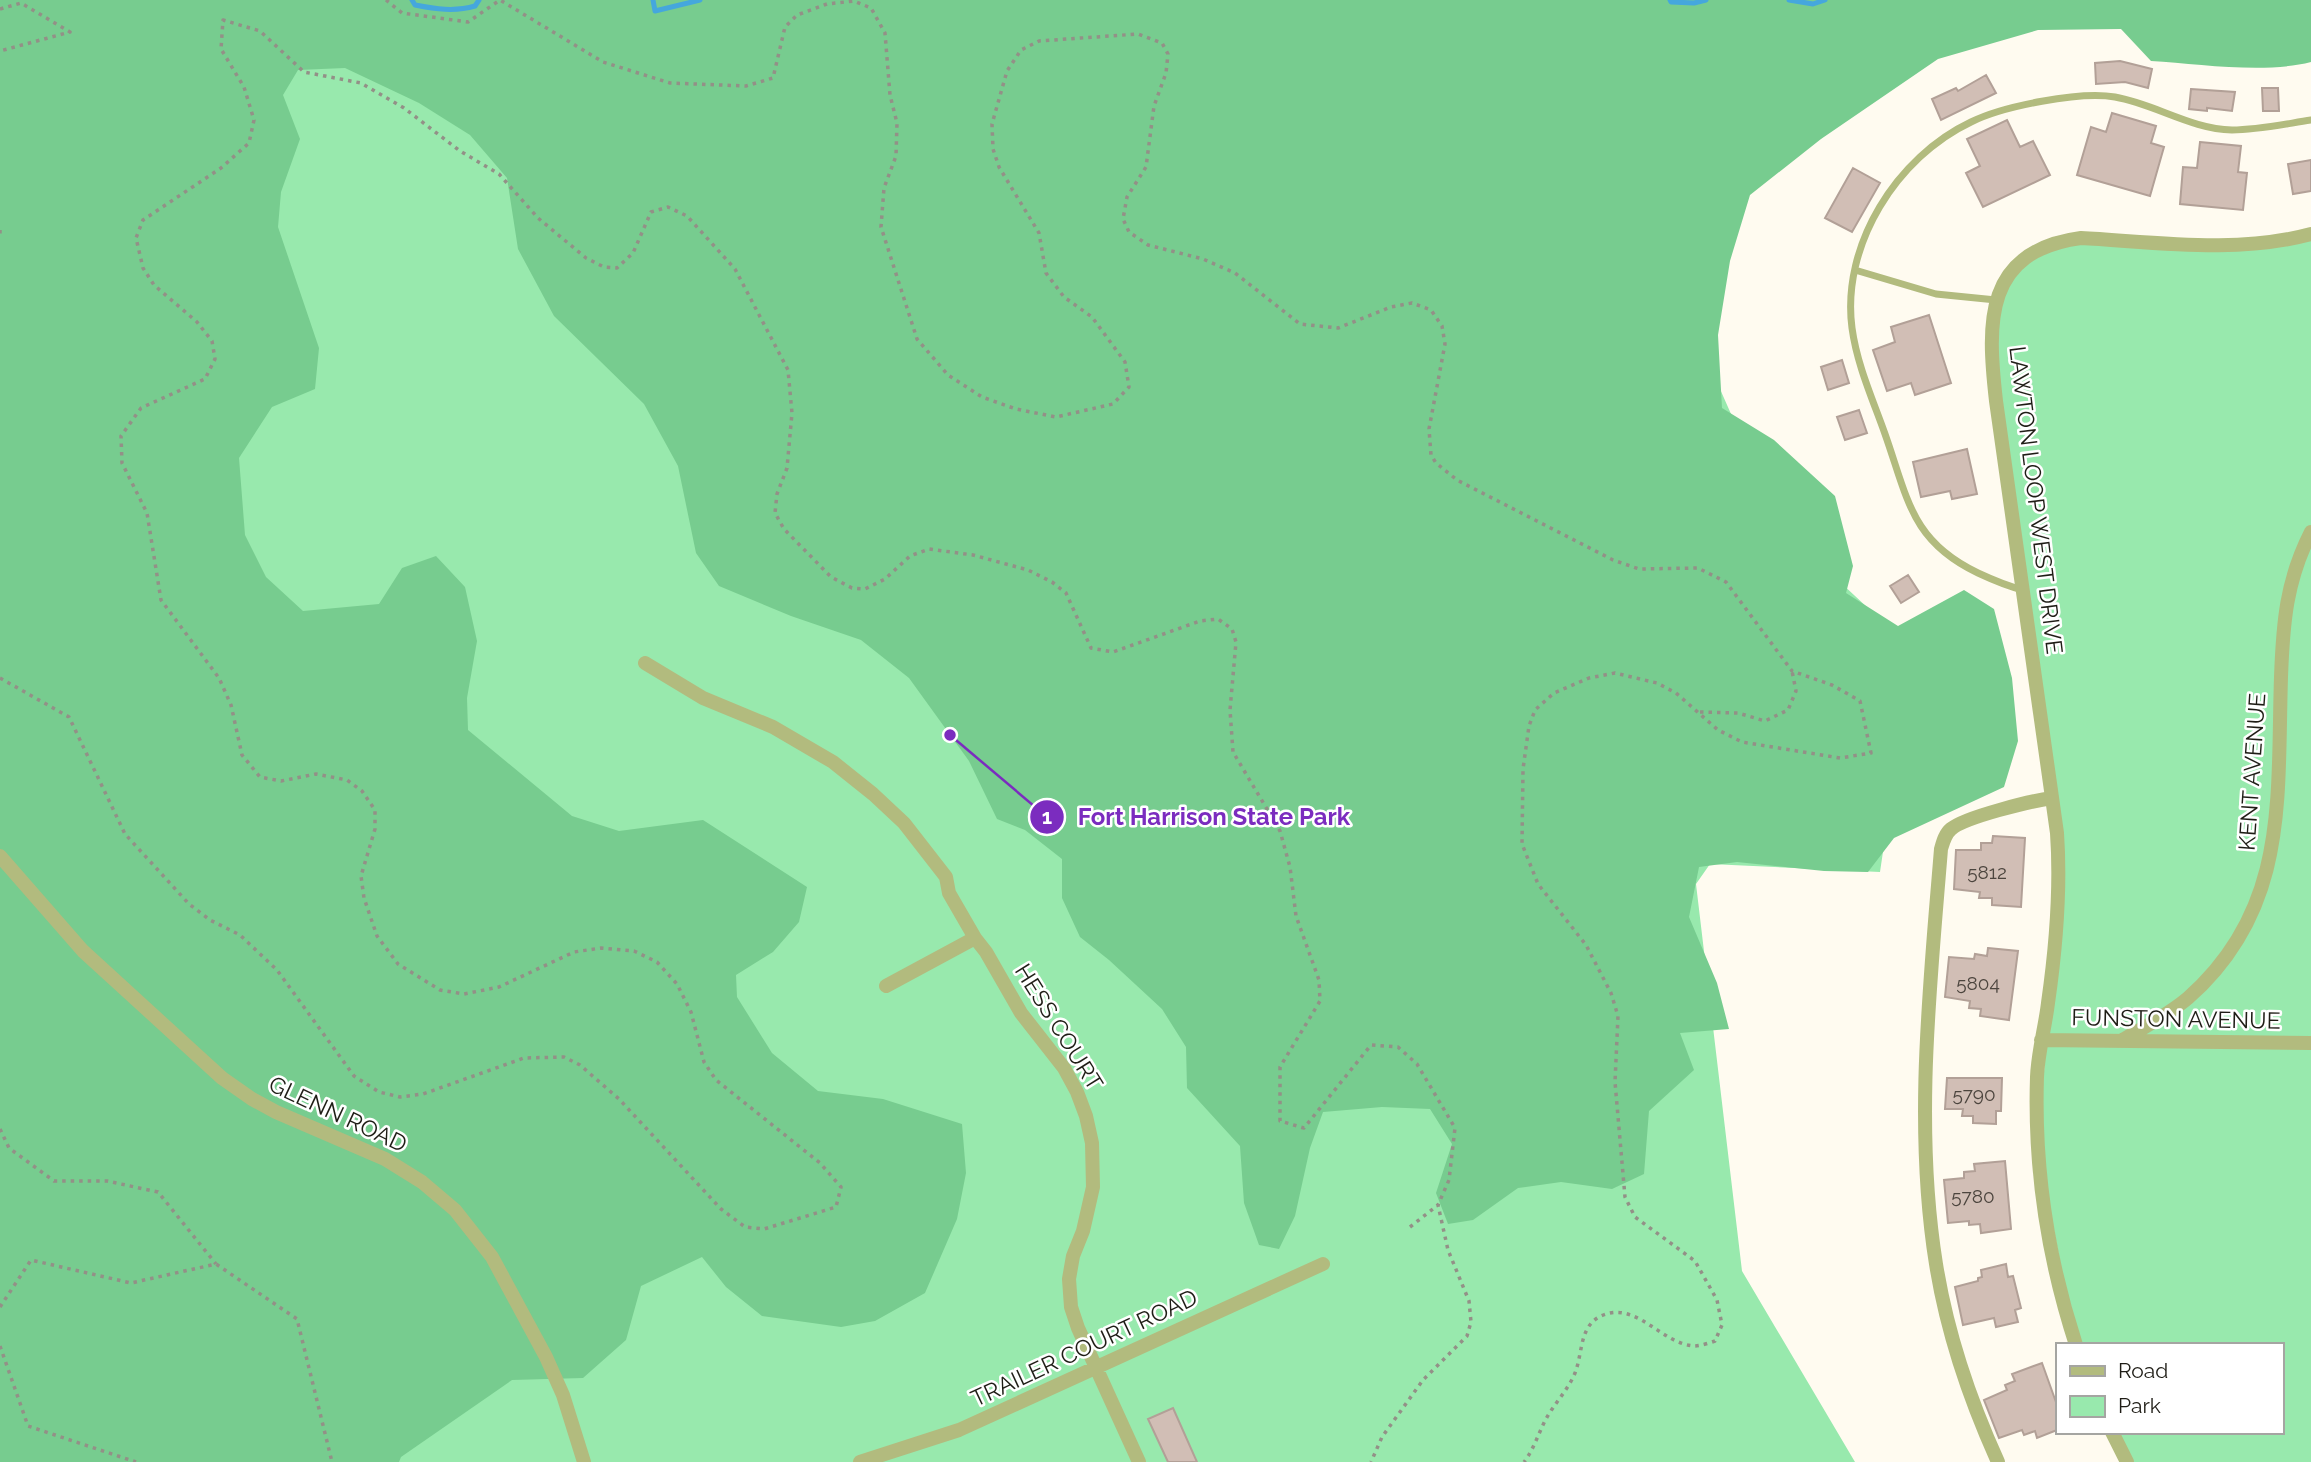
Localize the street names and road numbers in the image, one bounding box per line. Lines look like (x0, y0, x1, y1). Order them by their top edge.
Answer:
street label: LAWTON LOOP WEST DRIVE (2004, 344, 2069, 655)
street label: KENT AVENUE (2233, 692, 2270, 852)
street label: HESS COURT (1010, 959, 1109, 1095)
street label: FUNSTON AVENUE (2071, 1003, 2281, 1034)
street label: GLENN ROAD (265, 1070, 411, 1157)
street label: TRAILER COURT ROAD (966, 1283, 1201, 1412)

